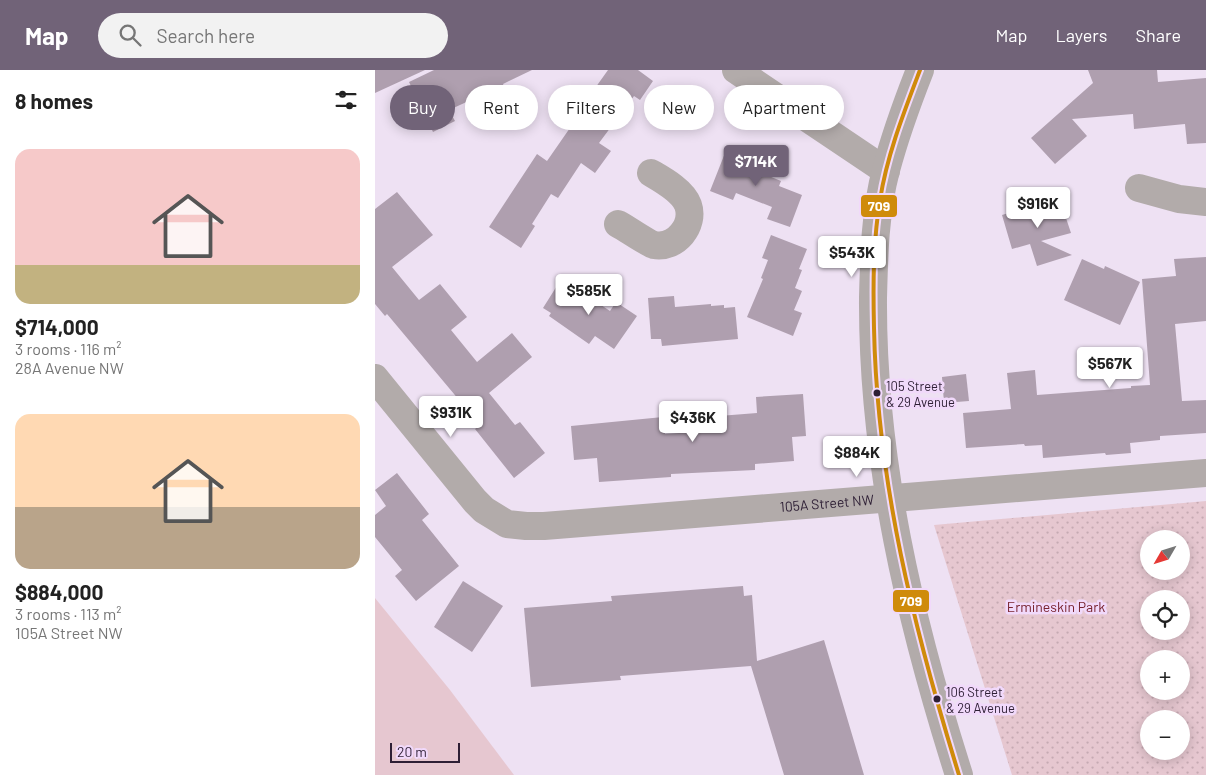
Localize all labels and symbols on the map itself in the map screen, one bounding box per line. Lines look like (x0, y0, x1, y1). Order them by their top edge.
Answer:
pin: $714K (721, 144, 791, 187)
pin: $916K (1003, 186, 1073, 229)
line badge: 709 (860, 194, 898, 218)
text: 709 (868, 197, 890, 214)
pin: $543K (817, 236, 887, 278)
pin: $585K (554, 274, 624, 316)
pin: $567K (1075, 346, 1145, 389)
place label: 105 Street & 29 Avenue (886, 378, 955, 410)
marker: 105 Street & 29 Avenue (872, 388, 882, 398)
pin: $931K (416, 396, 486, 438)
pin: $436K (658, 400, 728, 443)
pin: $884K (822, 436, 892, 478)
street label: 105A Street NW (779, 491, 874, 515)
north arrow (1140, 530, 1190, 580)
line badge: 709 (892, 589, 930, 613)
text: 709 (900, 592, 922, 609)
park label: Ermineskin Park (1007, 598, 1105, 615)
place label: 106 Street & 29 Avenue (946, 684, 1015, 716)
marker: 106 Street & 29 Avenue (932, 694, 942, 704)
scale bar (390, 740, 460, 763)

